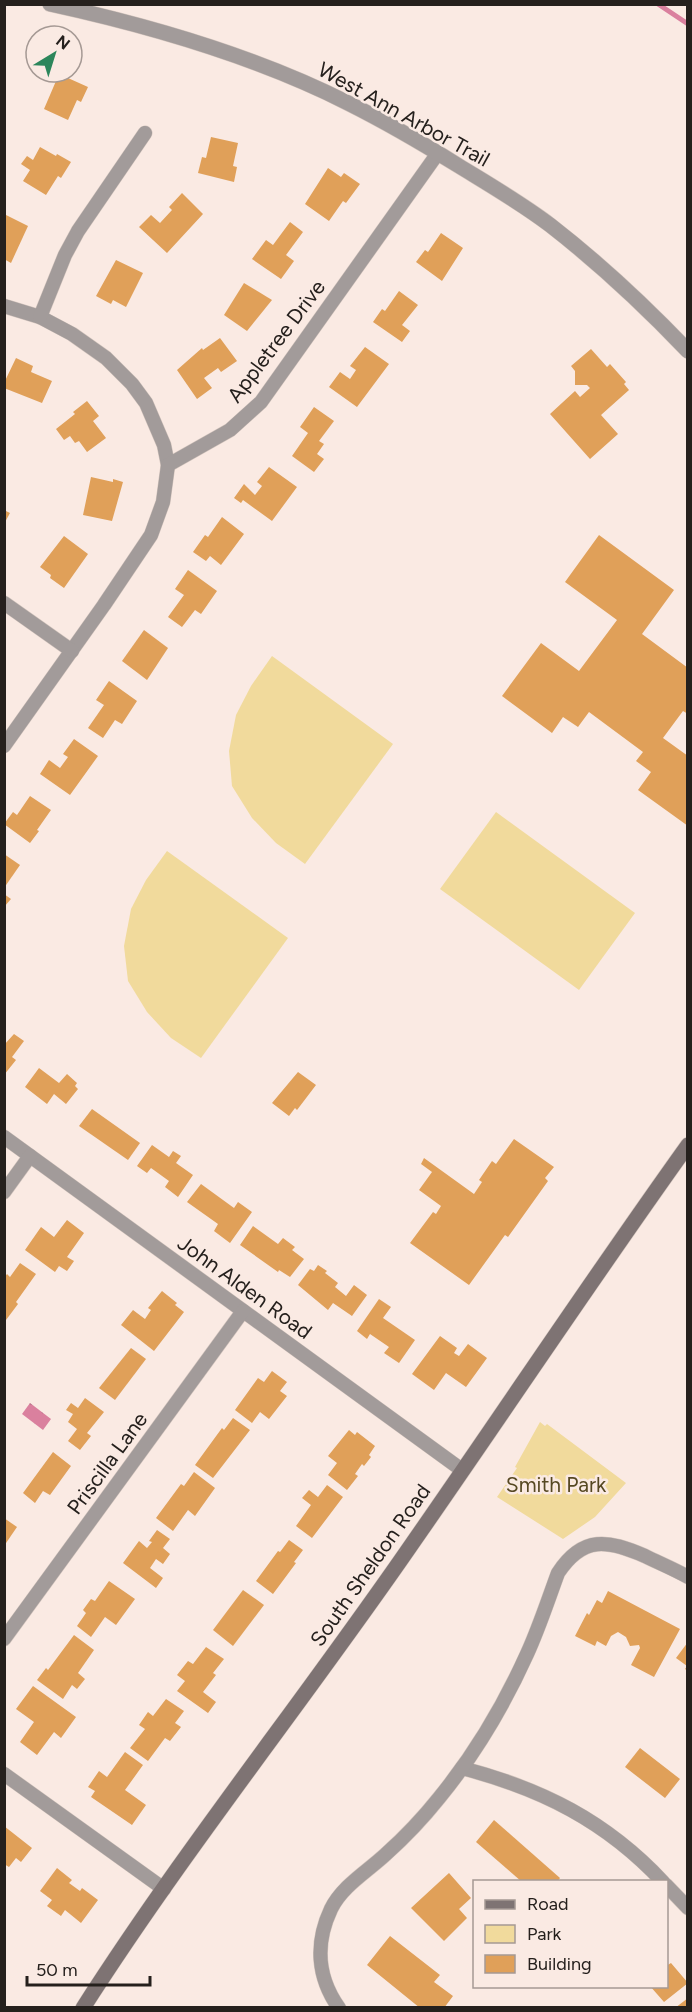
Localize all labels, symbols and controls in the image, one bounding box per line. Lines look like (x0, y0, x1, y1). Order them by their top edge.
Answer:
north arrow (24, 24, 84, 84)
text: N (52, 31, 74, 54)
street label: West Ann Arbor Trail (314, 56, 494, 172)
street label: Appletree Drive (222, 275, 330, 407)
street label: John Alden Road (173, 1230, 317, 1344)
street label: Priscilla Lane (62, 1407, 152, 1519)
park label: Smith Park (506, 1472, 607, 1497)
street label: South Sheldon Road (305, 1479, 435, 1651)
legend (473, 1880, 668, 1988)
text: Road (527, 1893, 568, 1915)
text: Park (527, 1923, 562, 1945)
scale bar (27, 1949, 150, 1987)
text: Building (527, 1953, 592, 1975)
text: 50 m (36, 1959, 78, 1981)

